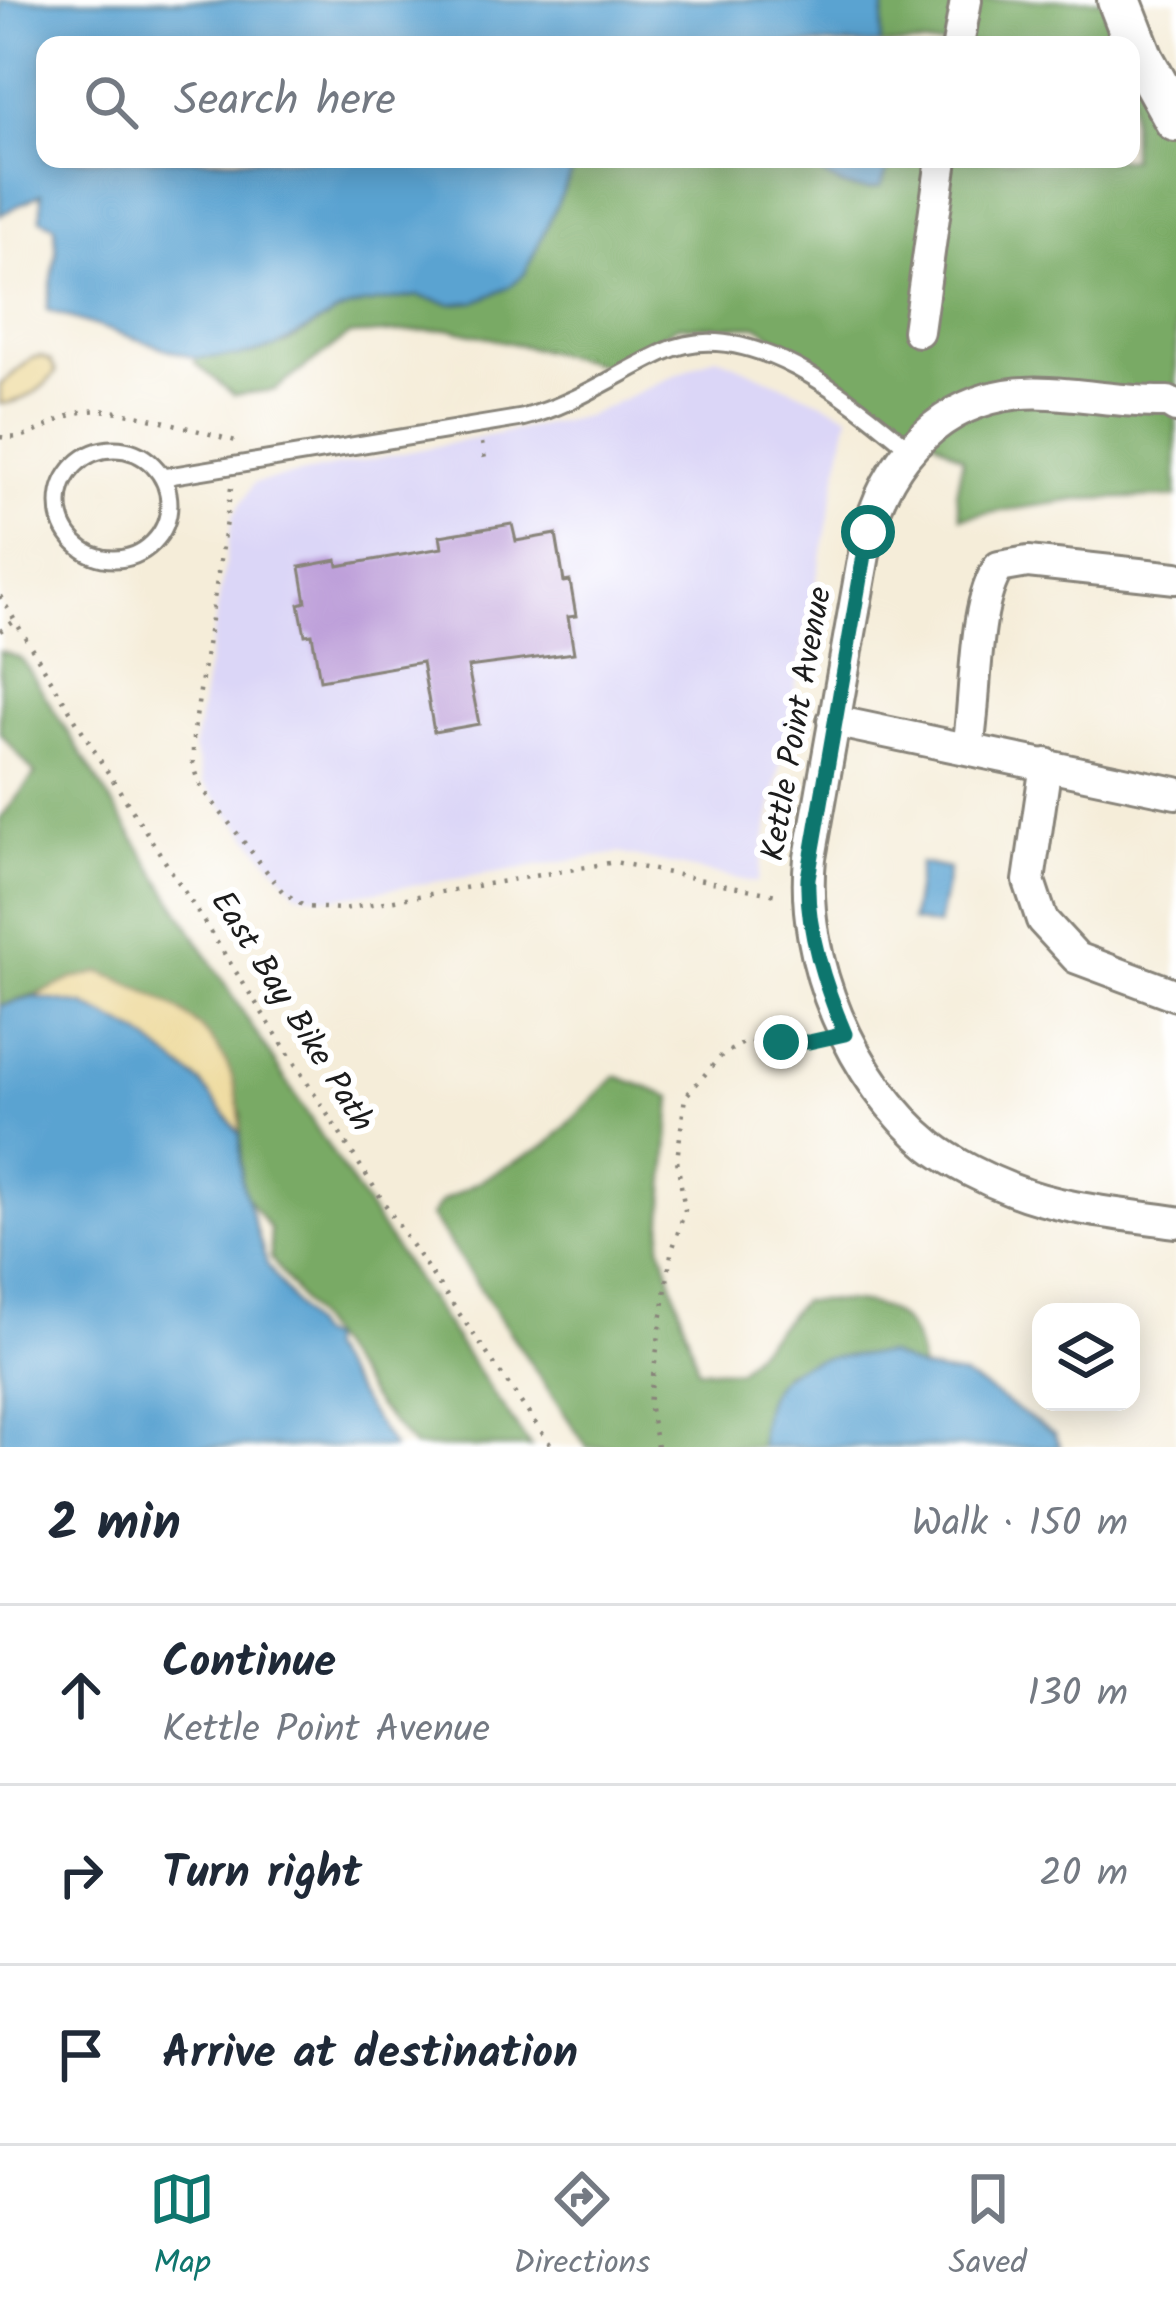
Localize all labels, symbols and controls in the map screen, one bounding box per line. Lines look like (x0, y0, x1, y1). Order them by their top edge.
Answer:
search box (36, 36, 1140, 168)
text: Search here (174, 66, 396, 138)
icon: search (78, 69, 144, 135)
route start (841, 505, 895, 559)
street label: Kettle Point Avenue (748, 583, 848, 865)
street label: East Bay Bike Path (195, 881, 387, 1143)
route end (754, 1015, 808, 1069)
map controls (1032, 1303, 1140, 1411)
button: layers (1032, 1303, 1140, 1411)
text: 2 min (48, 1485, 181, 1566)
text: Walk · 150 m (911, 1494, 1128, 1556)
text: Continue (162, 1628, 336, 1700)
icon: ahead (48, 1662, 114, 1728)
text: 130 m (1027, 1664, 1128, 1726)
text: Kettle Point Avenue (162, 1700, 490, 1762)
text: Turn right (162, 1839, 362, 1911)
icon: right (48, 1842, 114, 1908)
text: 20 m (1039, 1844, 1128, 1906)
text: Arrive at destination (162, 2019, 578, 2091)
icon: arrive (48, 2022, 114, 2088)
tab: Map (149, 2166, 215, 2291)
tab: Directions (513, 2166, 650, 2291)
tab: Saved (949, 2166, 1027, 2291)

